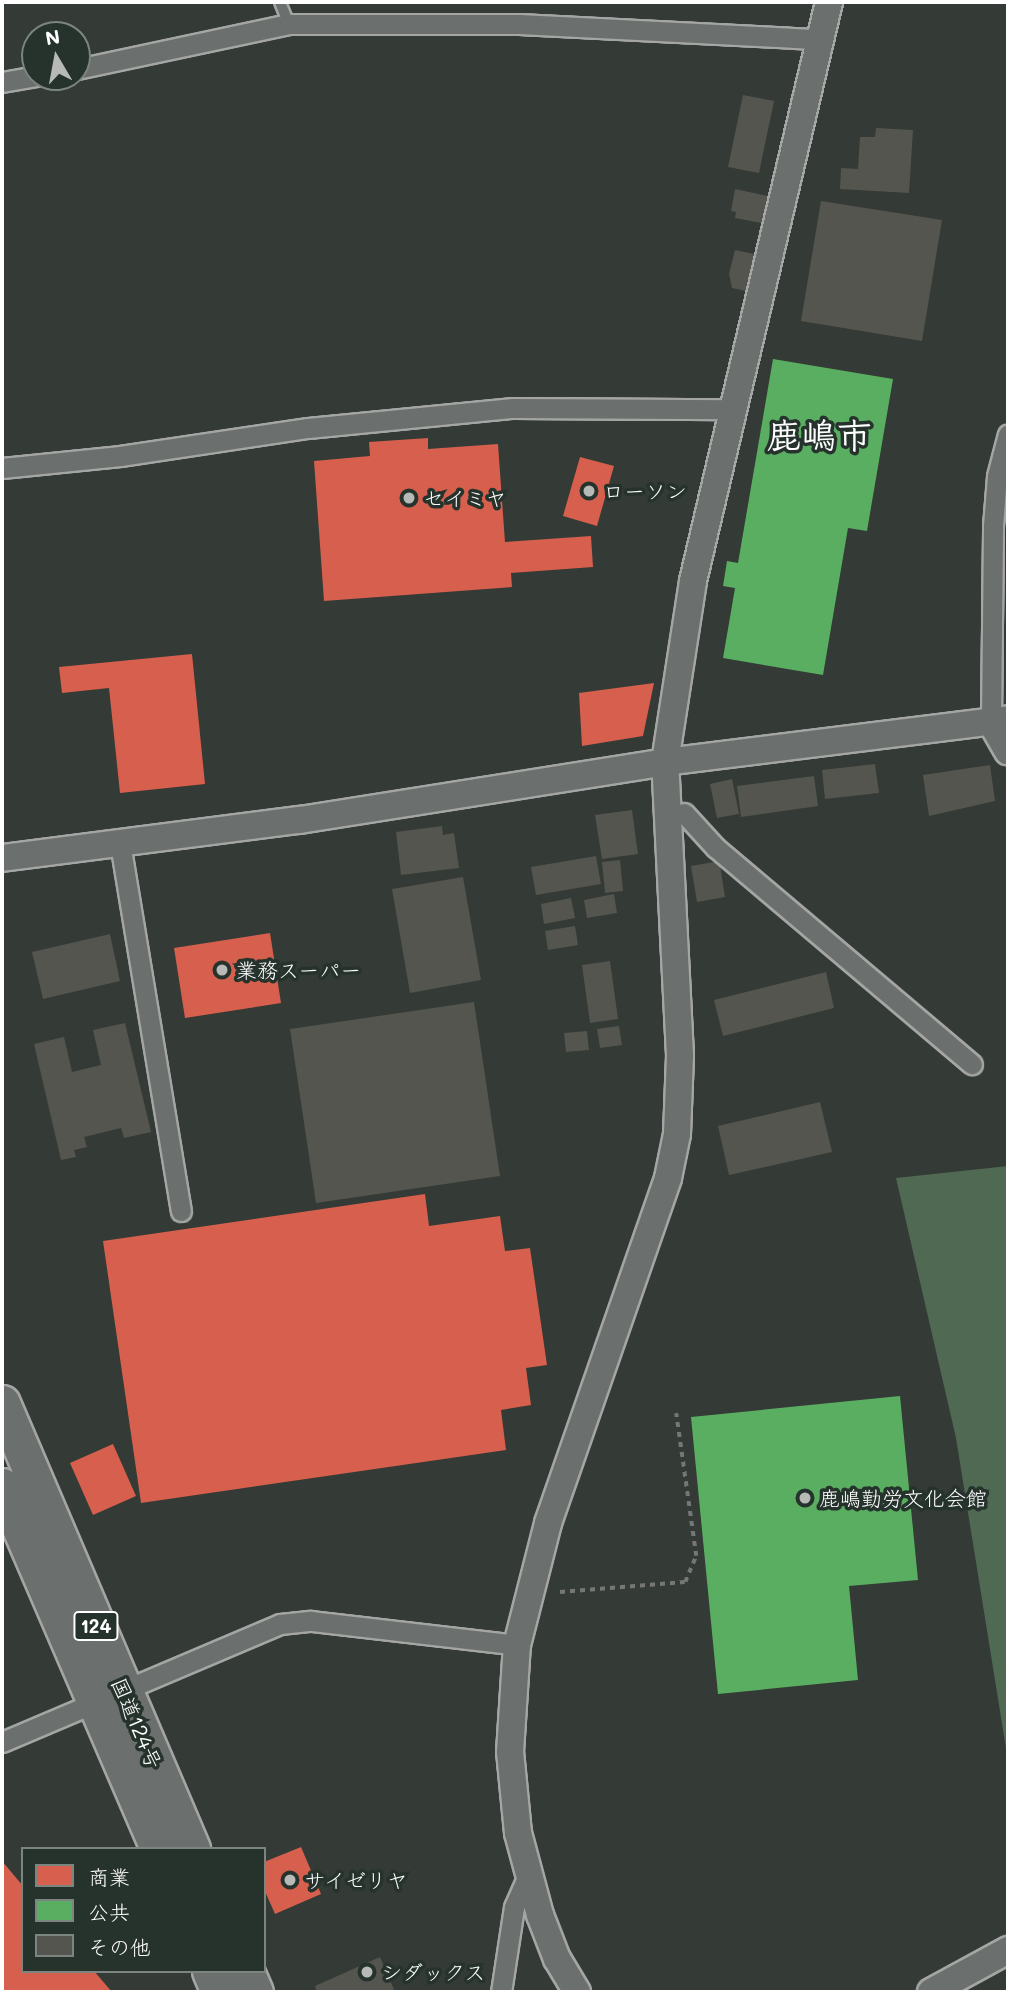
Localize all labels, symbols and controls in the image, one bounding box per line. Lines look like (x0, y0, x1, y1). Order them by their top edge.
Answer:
north arrow (21, 21, 91, 91)
text: N (43, 23, 62, 50)
district label: 鹿嶋市 (767, 413, 871, 455)
place label: ローソン (603, 478, 687, 504)
marker: ローソン (581, 483, 597, 499)
place label: セイミヤ (423, 485, 507, 511)
marker: セイミヤ (401, 490, 417, 506)
place label: 業務スーパー (236, 957, 361, 983)
marker: 業務スーパー (214, 962, 230, 978)
place label: 鹿嶋勤労文化会館 (819, 1485, 987, 1511)
marker: 鹿嶋勤労文化会館 (797, 1490, 813, 1506)
road number: 124 (73, 1610, 119, 1642)
street label: 国道124号 (107, 1674, 167, 1772)
legend (21, 1847, 266, 1973)
text: 商業 (88, 1863, 130, 1890)
place label: サイゼリヤ (304, 1867, 409, 1893)
marker: サイゼリヤ (282, 1872, 298, 1888)
text: 公共 (88, 1898, 130, 1925)
text: その他 (88, 1933, 151, 1960)
place label: シダックス (381, 1959, 486, 1985)
marker: シダックス (359, 1964, 375, 1980)

